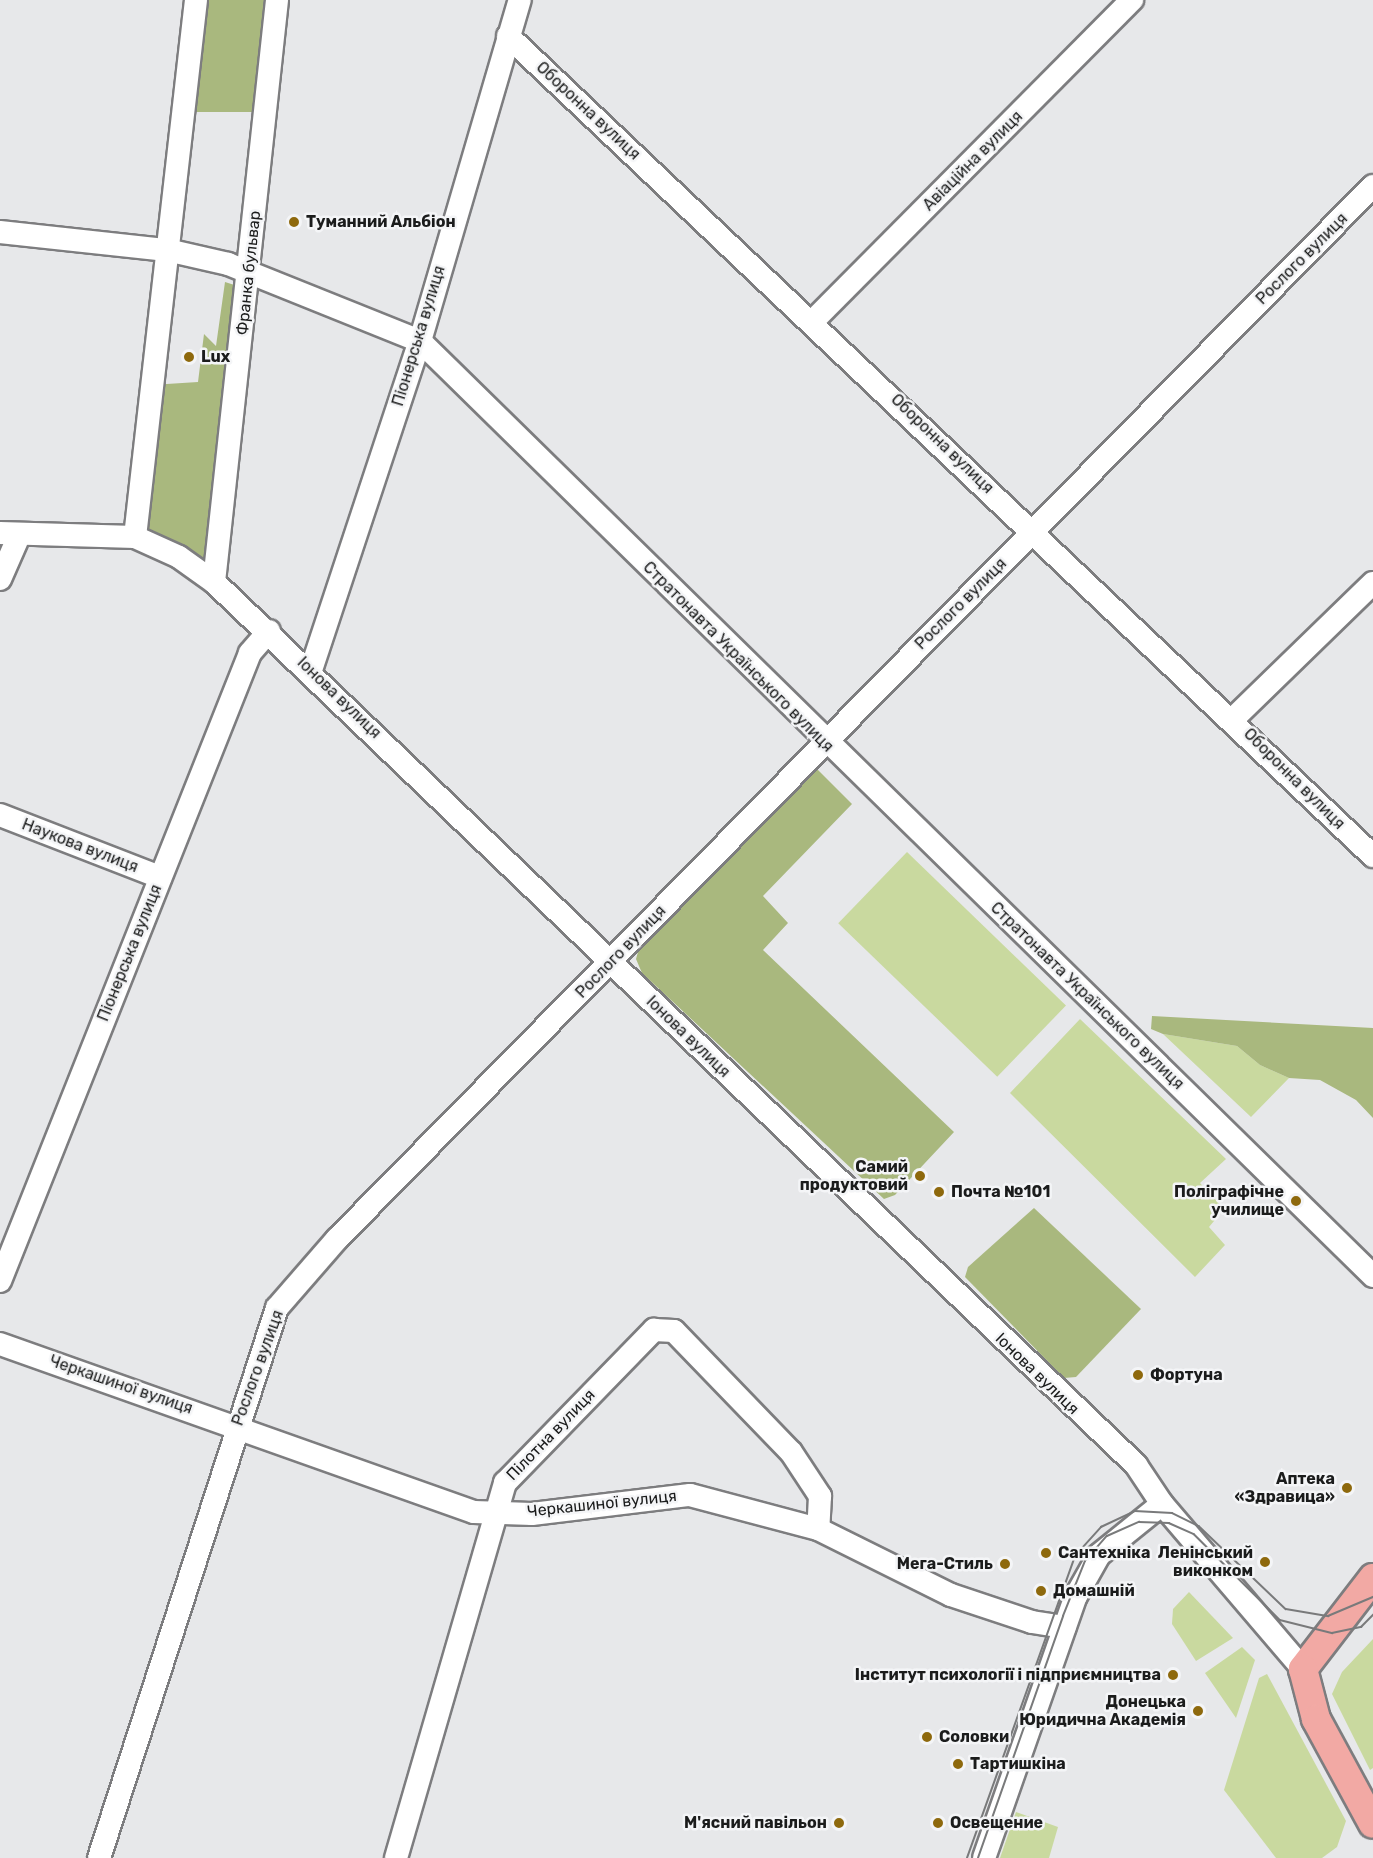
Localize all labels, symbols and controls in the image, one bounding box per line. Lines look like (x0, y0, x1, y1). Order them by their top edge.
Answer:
street label: Оборонна вулиця (532, 58, 644, 164)
street label: Авіаційна вулиця (919, 107, 1027, 215)
street label: Рослого вулиця (1252, 209, 1352, 309)
street label: Франка бульвар (233, 210, 265, 336)
place label: Туманний Альбіон (306, 212, 456, 232)
marker: Туманний Альбіон (287, 215, 301, 229)
street label: Піонерська вулиця (389, 263, 449, 409)
place label: Lux (201, 347, 230, 367)
marker: Lux (182, 350, 196, 364)
street label: Оборонна вулиця (887, 390, 997, 498)
street label: Рослого вулиця (911, 554, 1011, 654)
street label: Стратонавта Українського вулиця (639, 558, 837, 756)
street label: Іонова вулиця (293, 653, 385, 743)
street label: Оборонна вулиця (1239, 724, 1349, 834)
street label: Наукова вулиця (19, 815, 141, 877)
street label: Піонерська вулиця (94, 882, 166, 1024)
street label: Стратонавта Українського вулиця (986, 898, 1188, 1094)
street label: Рослого вулиця (572, 902, 670, 1002)
street label: Іонова вулиця (642, 992, 734, 1082)
place label: Самий продуктовий (800, 1157, 908, 1195)
marker: Самий продуктовий (913, 1169, 927, 1183)
place label: Почта №101 (951, 1182, 1050, 1202)
place label: Поліграфічне училище (1174, 1182, 1284, 1220)
marker: Почта №101 (932, 1185, 946, 1199)
marker: Поліграфічне училище (1289, 1194, 1303, 1208)
street label: Рослого вулиця (228, 1308, 288, 1428)
street label: Іонова вулиця (991, 1329, 1083, 1419)
street label: Черкашиної вулиця (47, 1351, 195, 1419)
place label: Фортуна (1150, 1365, 1223, 1385)
marker: Фортуна (1131, 1368, 1145, 1382)
street label: Пілотна вулиця (503, 1385, 599, 1485)
place label: Аптека «Здравица» (1235, 1469, 1335, 1507)
marker: Аптека «Здравица» (1340, 1481, 1354, 1495)
street label: Черкашиної вулиця (526, 1487, 678, 1521)
place label: Сантехніка (1058, 1543, 1150, 1563)
place label: Ленінський виконком (1158, 1543, 1253, 1581)
marker: Сантехніка (1039, 1546, 1053, 1560)
place label: Мега-Стиль (897, 1554, 993, 1574)
marker: Ленінський виконком (1258, 1555, 1272, 1569)
marker: Мега-Стиль (998, 1557, 1012, 1571)
place label: Домашній (1053, 1581, 1135, 1601)
marker: Домашній (1034, 1584, 1048, 1598)
place label: Інститут психології і підприємництва (855, 1665, 1161, 1685)
marker: Інститут психології і підприємництва (1166, 1668, 1180, 1682)
place label: Донецька Юридична Академія (1019, 1692, 1186, 1730)
marker: Донецька Юридична Академія (1191, 1704, 1205, 1718)
place label: Соловки (939, 1727, 1009, 1747)
marker: Соловки (920, 1730, 934, 1744)
place label: Тартишкіна (970, 1754, 1066, 1774)
marker: Тартишкіна (951, 1757, 965, 1771)
place label: М'ясний павільон (684, 1813, 827, 1833)
place label: Освещение (950, 1813, 1043, 1833)
marker: М'ясний павільон (832, 1816, 846, 1830)
marker: Освещение (931, 1816, 945, 1830)

